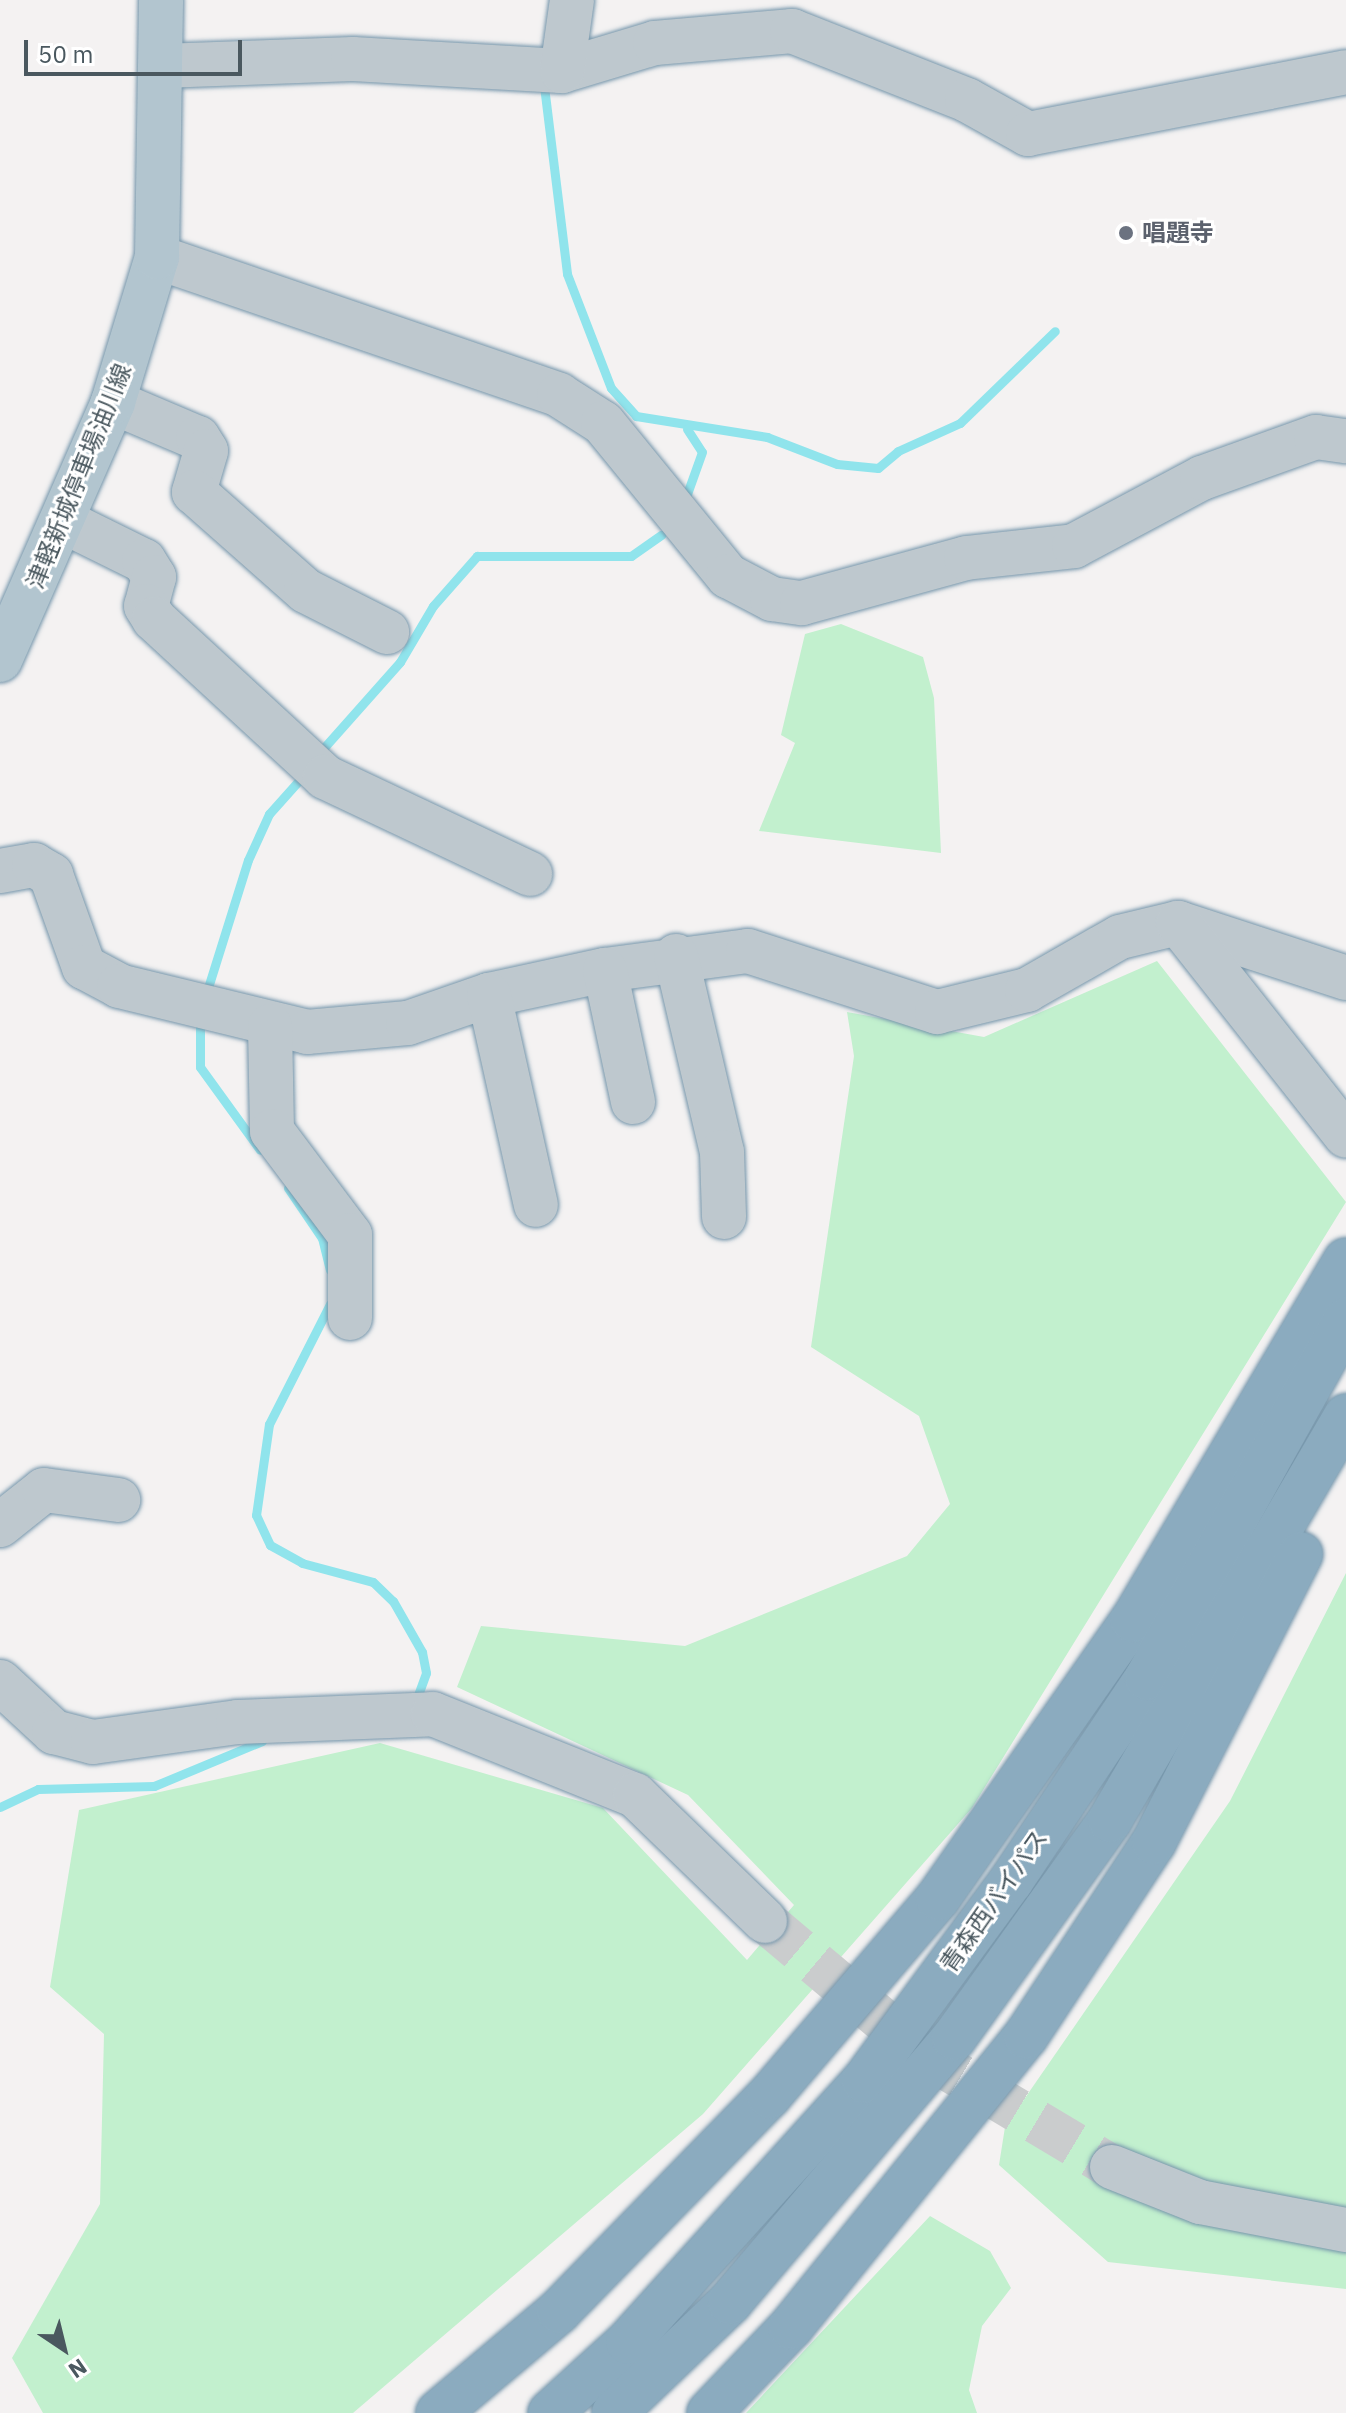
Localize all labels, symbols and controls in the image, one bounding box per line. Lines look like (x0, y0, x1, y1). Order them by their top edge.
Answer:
scale bar (28, 24, 246, 74)
text: 50 m (38, 38, 93, 70)
place label: 唱題寺 (1142, 219, 1214, 247)
marker: 唱題寺 (1117, 224, 1135, 242)
street label: 津軽新城停車場油川線 (21, 359, 137, 593)
street label: 青森西バイパス (934, 1824, 1054, 1978)
north arrow (24, 2309, 104, 2389)
text: N (63, 2353, 93, 2386)

